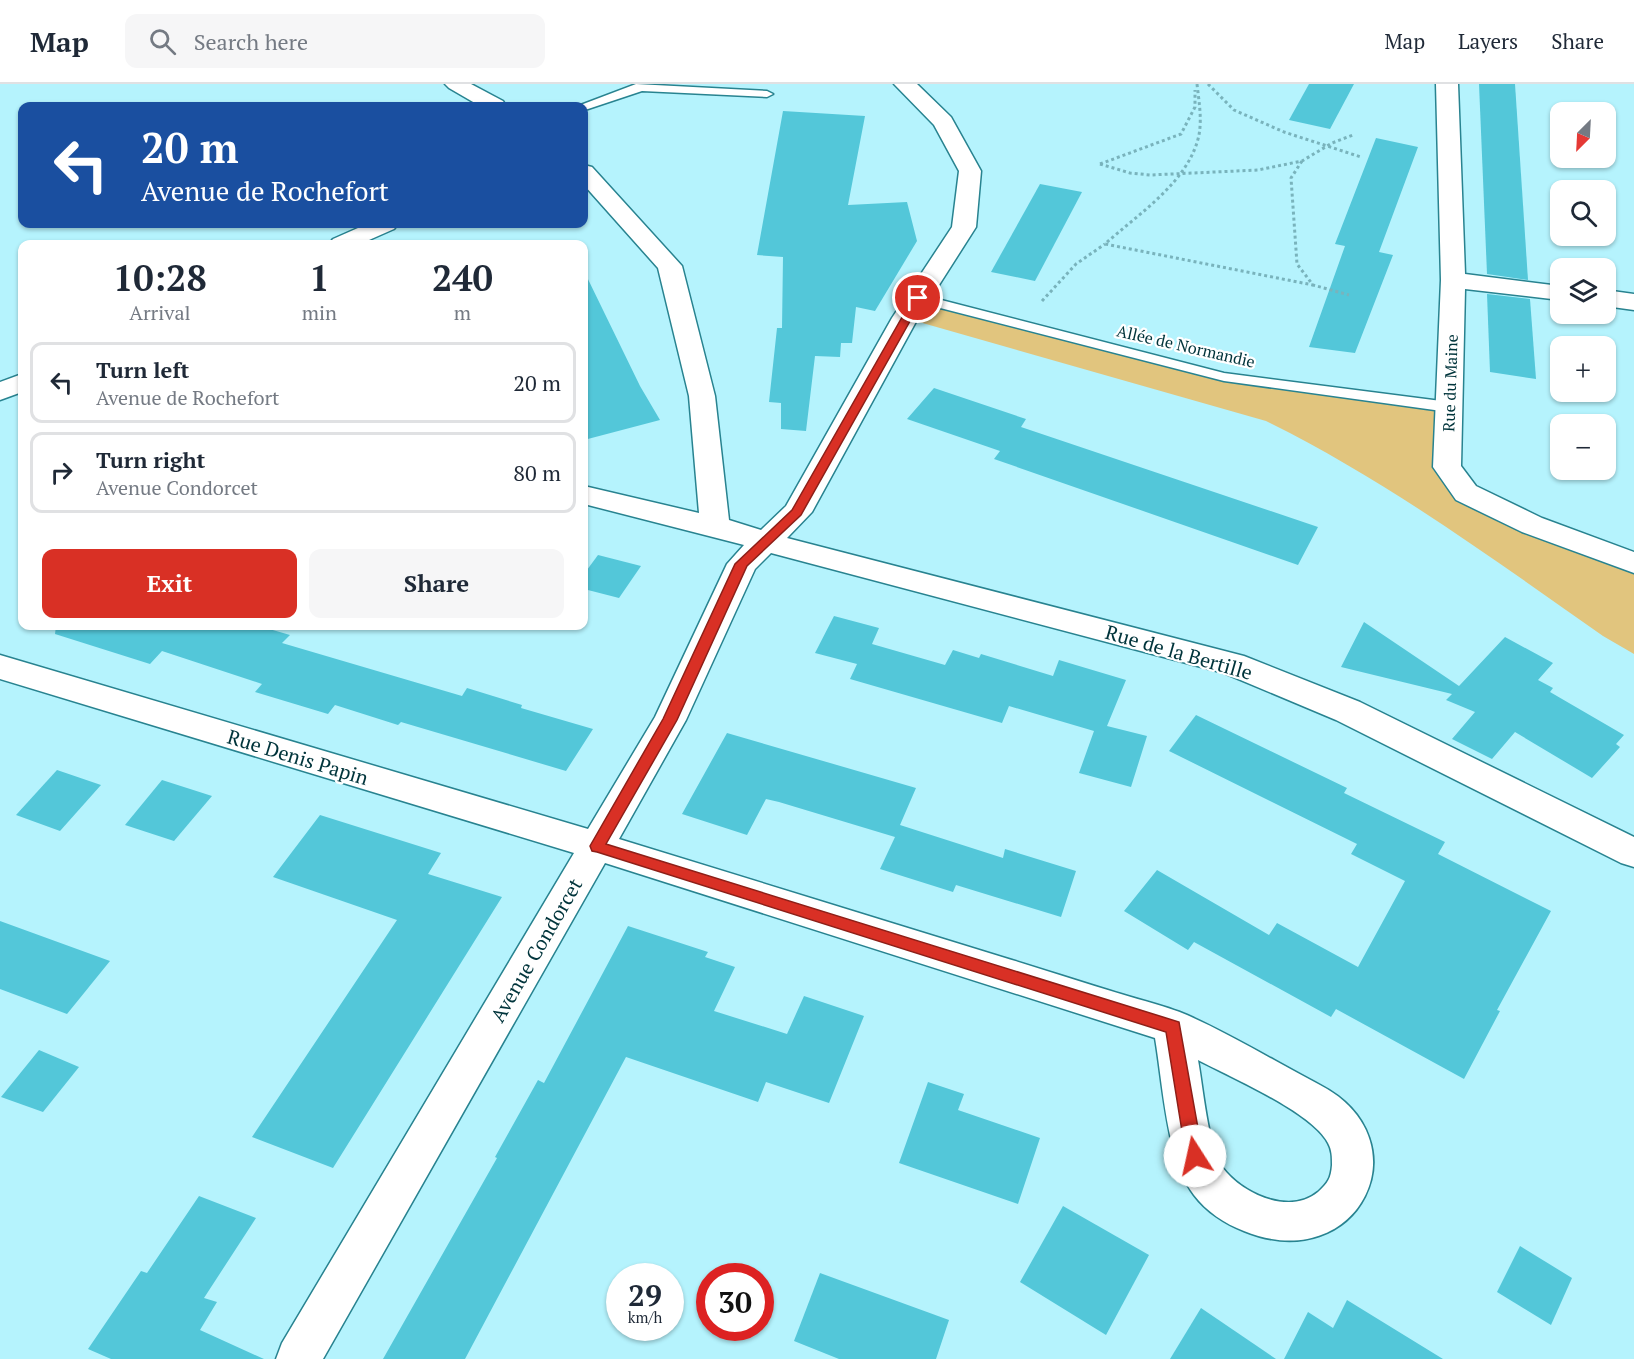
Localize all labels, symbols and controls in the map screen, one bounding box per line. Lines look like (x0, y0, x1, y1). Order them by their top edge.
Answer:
search box (125, 14, 545, 68)
text: Map (30, 23, 89, 60)
icon: search (146, 25, 179, 58)
text: Search here (194, 27, 308, 56)
text: Map (1384, 27, 1425, 55)
text: Layers (1458, 27, 1518, 55)
text: Share (1551, 27, 1604, 55)
north arrow (1550, 102, 1616, 168)
map controls (1550, 102, 1616, 480)
text: 20 m (141, 119, 239, 175)
icon: left (42, 126, 120, 204)
text: Avenue de Rochefort (141, 173, 389, 209)
button: search (1550, 180, 1616, 246)
text: 10:28 (113, 254, 207, 301)
text: 1 (309, 254, 330, 301)
text: 240 (432, 254, 493, 301)
button: layers (1550, 258, 1616, 324)
pin (892, 272, 943, 323)
icon: arrive (901, 281, 934, 314)
text: Arrival (129, 299, 191, 326)
text: min (302, 299, 337, 326)
text: m (454, 299, 471, 326)
street label: Allée de Normandie (1115, 319, 1257, 373)
street label: Rue du Maine (1437, 334, 1463, 432)
button: + (1550, 336, 1616, 402)
text: Turn left (96, 355, 189, 384)
icon: left (45, 366, 78, 399)
text: 20 m (513, 368, 561, 397)
text: Avenue de Rochefort (96, 384, 280, 411)
button: − (1550, 414, 1616, 480)
text: Turn right (96, 445, 205, 474)
icon: right (45, 456, 78, 489)
text: 80 m (513, 458, 561, 487)
text: Avenue Condorcet (96, 474, 258, 501)
button: Exit (42, 549, 297, 618)
button: Share (309, 549, 564, 618)
street label: Rue de la Bertille (1102, 618, 1256, 686)
street label: Rue Denis Papin (224, 723, 372, 791)
street label: Avenue Condorcet (484, 873, 588, 1027)
position arrow (1163, 1124, 1227, 1188)
speed limit sign: 30 (696, 1263, 774, 1341)
text: 29 (628, 1275, 662, 1315)
text: km/h (628, 1307, 662, 1327)

